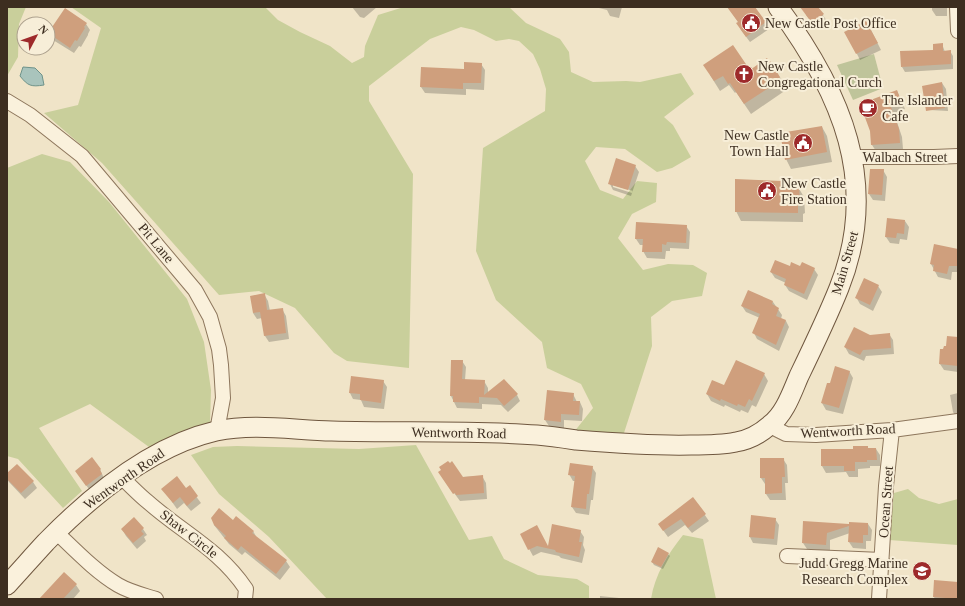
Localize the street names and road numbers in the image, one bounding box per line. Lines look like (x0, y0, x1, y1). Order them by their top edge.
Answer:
street label: Walbach Street (863, 150, 947, 165)
street label: Pit Lane (135, 220, 177, 266)
street label: Main Street (829, 229, 861, 297)
street label: Wentworth Road (800, 421, 896, 441)
street label: Wentworth Road (411, 425, 507, 441)
street label: Wentworth Road (81, 446, 167, 512)
street label: Ocean Street (876, 466, 896, 538)
street label: Shaw Circle (157, 507, 221, 561)

